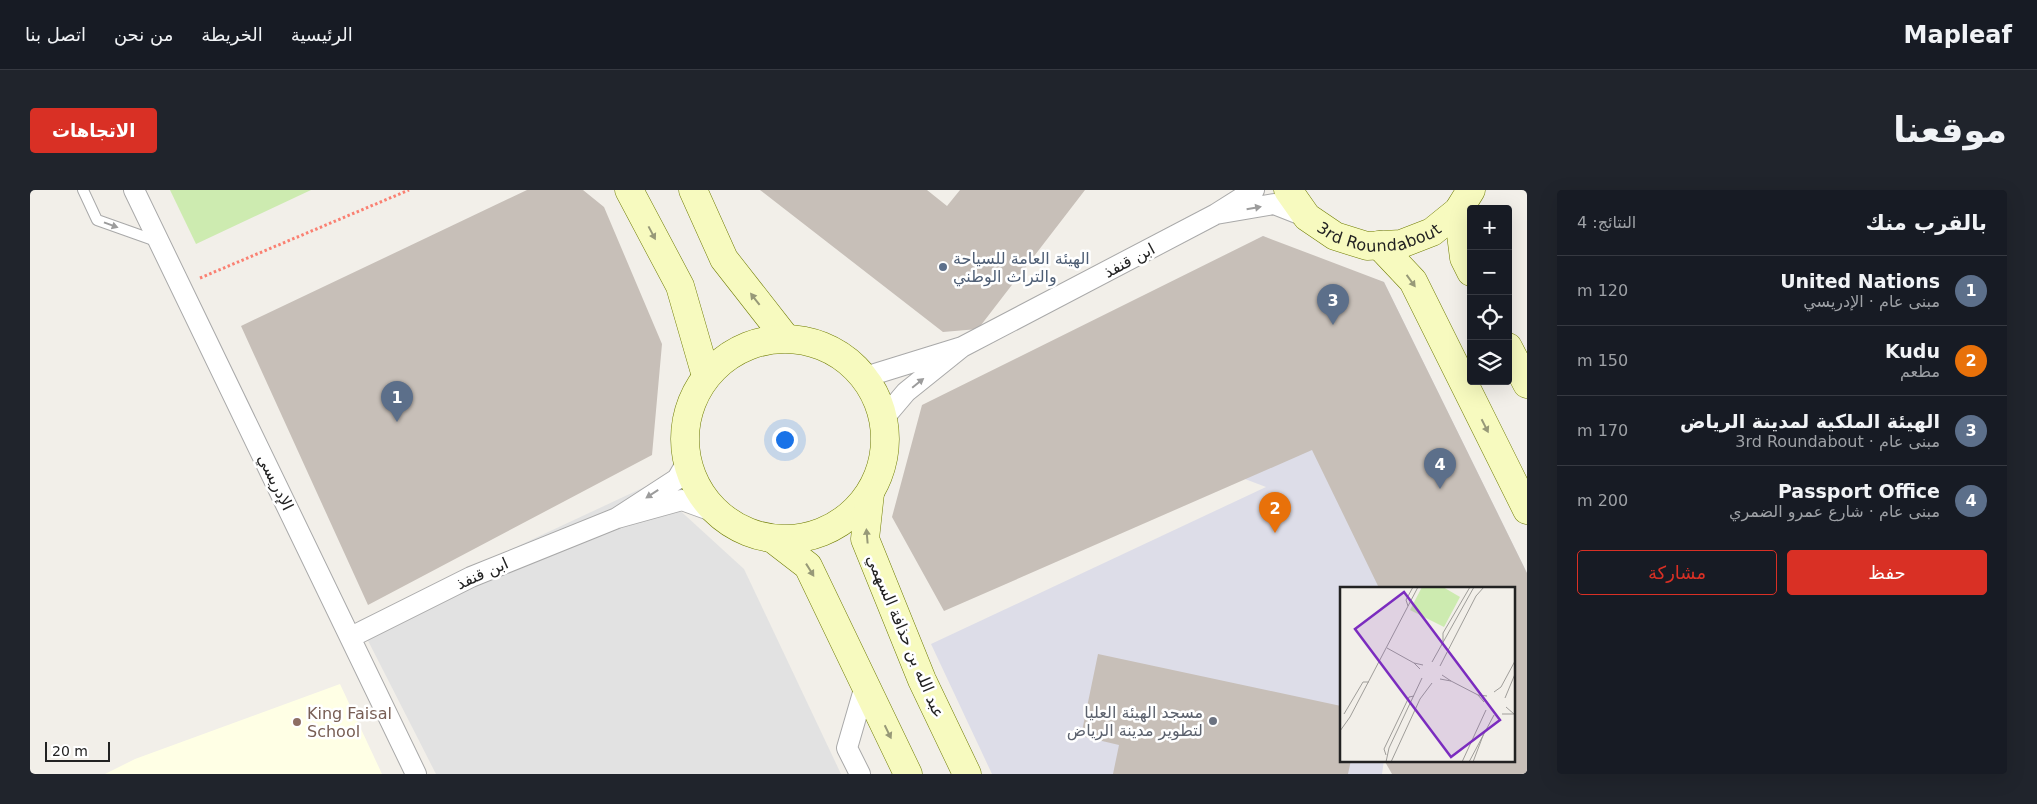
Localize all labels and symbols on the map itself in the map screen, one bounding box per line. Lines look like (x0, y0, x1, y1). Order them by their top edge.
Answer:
one-way arrow (1246, 203, 1262, 211)
street label: 3rd Roundabout (1315, 211, 1443, 231)
text: 3rd Roundabout (1314, 218, 1445, 256)
one-way arrow (104, 222, 119, 230)
one-way arrow (648, 226, 656, 240)
street label: ابن قنفذ (1100, 239, 1159, 283)
place label: الهيئة العامة للسياحة والتراث الوطني (953, 249, 1090, 287)
marker: الهيئة العامة للسياحة والتراث الوطني (937, 261, 949, 273)
one-way arrow (1406, 274, 1416, 288)
pin: 3 (1317, 284, 1349, 325)
one-way arrow (750, 293, 761, 306)
one-way arrow (911, 377, 924, 388)
pin: 1 (381, 381, 413, 422)
one-way arrow (1481, 419, 1489, 433)
your location (772, 427, 798, 453)
pin: 4 (1424, 448, 1456, 489)
street label: الإدريسي (253, 451, 297, 514)
one-way arrow (646, 490, 659, 499)
pin: 2 (1259, 492, 1291, 533)
one-way arrow (863, 528, 871, 544)
street label: عبد الله بن حذافة السهمي (862, 552, 949, 721)
street label: ابن قنفذ (453, 554, 512, 594)
one-way arrow (805, 563, 814, 577)
inset map (1340, 587, 1514, 762)
place label: مسجد الهيئة العليا لتطوير مدينة الرياض (1067, 703, 1203, 741)
place label: King Faisal School (307, 704, 392, 741)
marker: مسجد الهيئة العليا لتطوير مدينة الرياض (1207, 715, 1219, 727)
marker: King Faisal School (291, 716, 303, 728)
one-way arrow (884, 725, 892, 739)
scale bar (45, 739, 110, 762)

